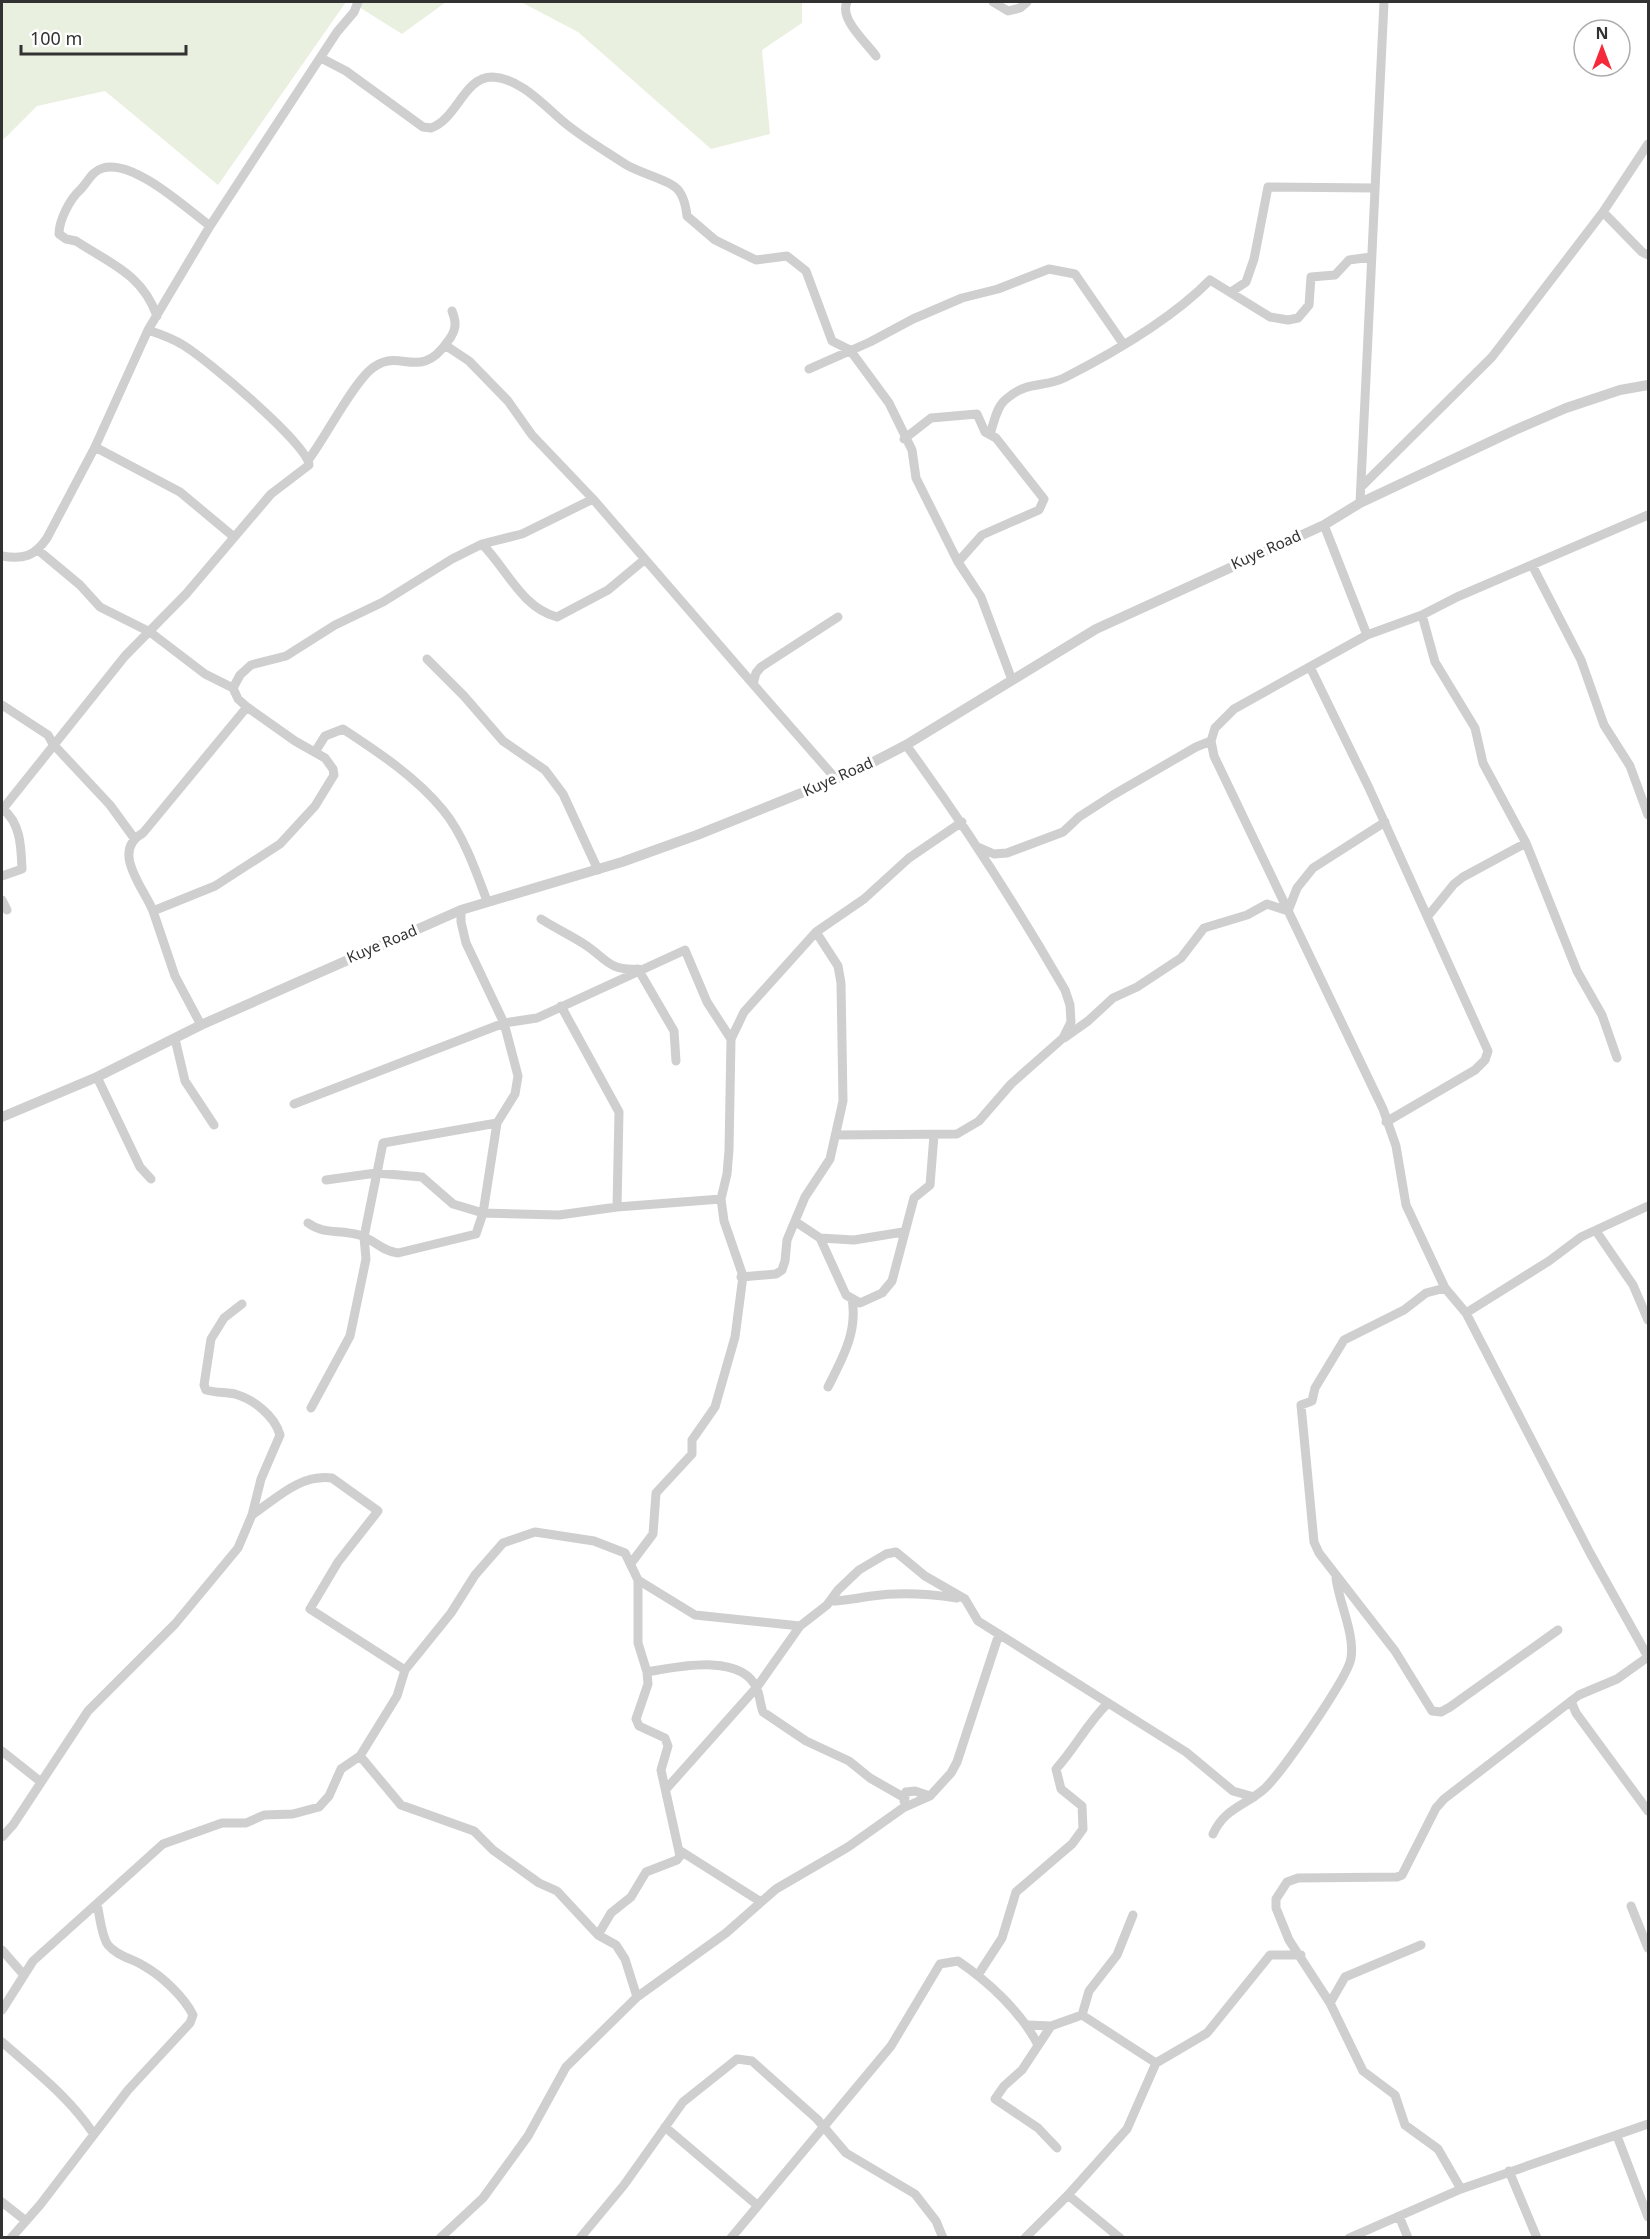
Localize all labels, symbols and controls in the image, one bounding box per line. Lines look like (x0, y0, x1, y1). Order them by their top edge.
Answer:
scale bar (21, 18, 186, 56)
north arrow (1572, 18, 1632, 78)
text: N (1595, 22, 1609, 44)
text: 100 m (30, 26, 82, 50)
street label: Kuye Road (1227, 525, 1304, 573)
street label: Kuye Road (799, 752, 876, 800)
street label: Kuye Road (343, 919, 420, 967)

